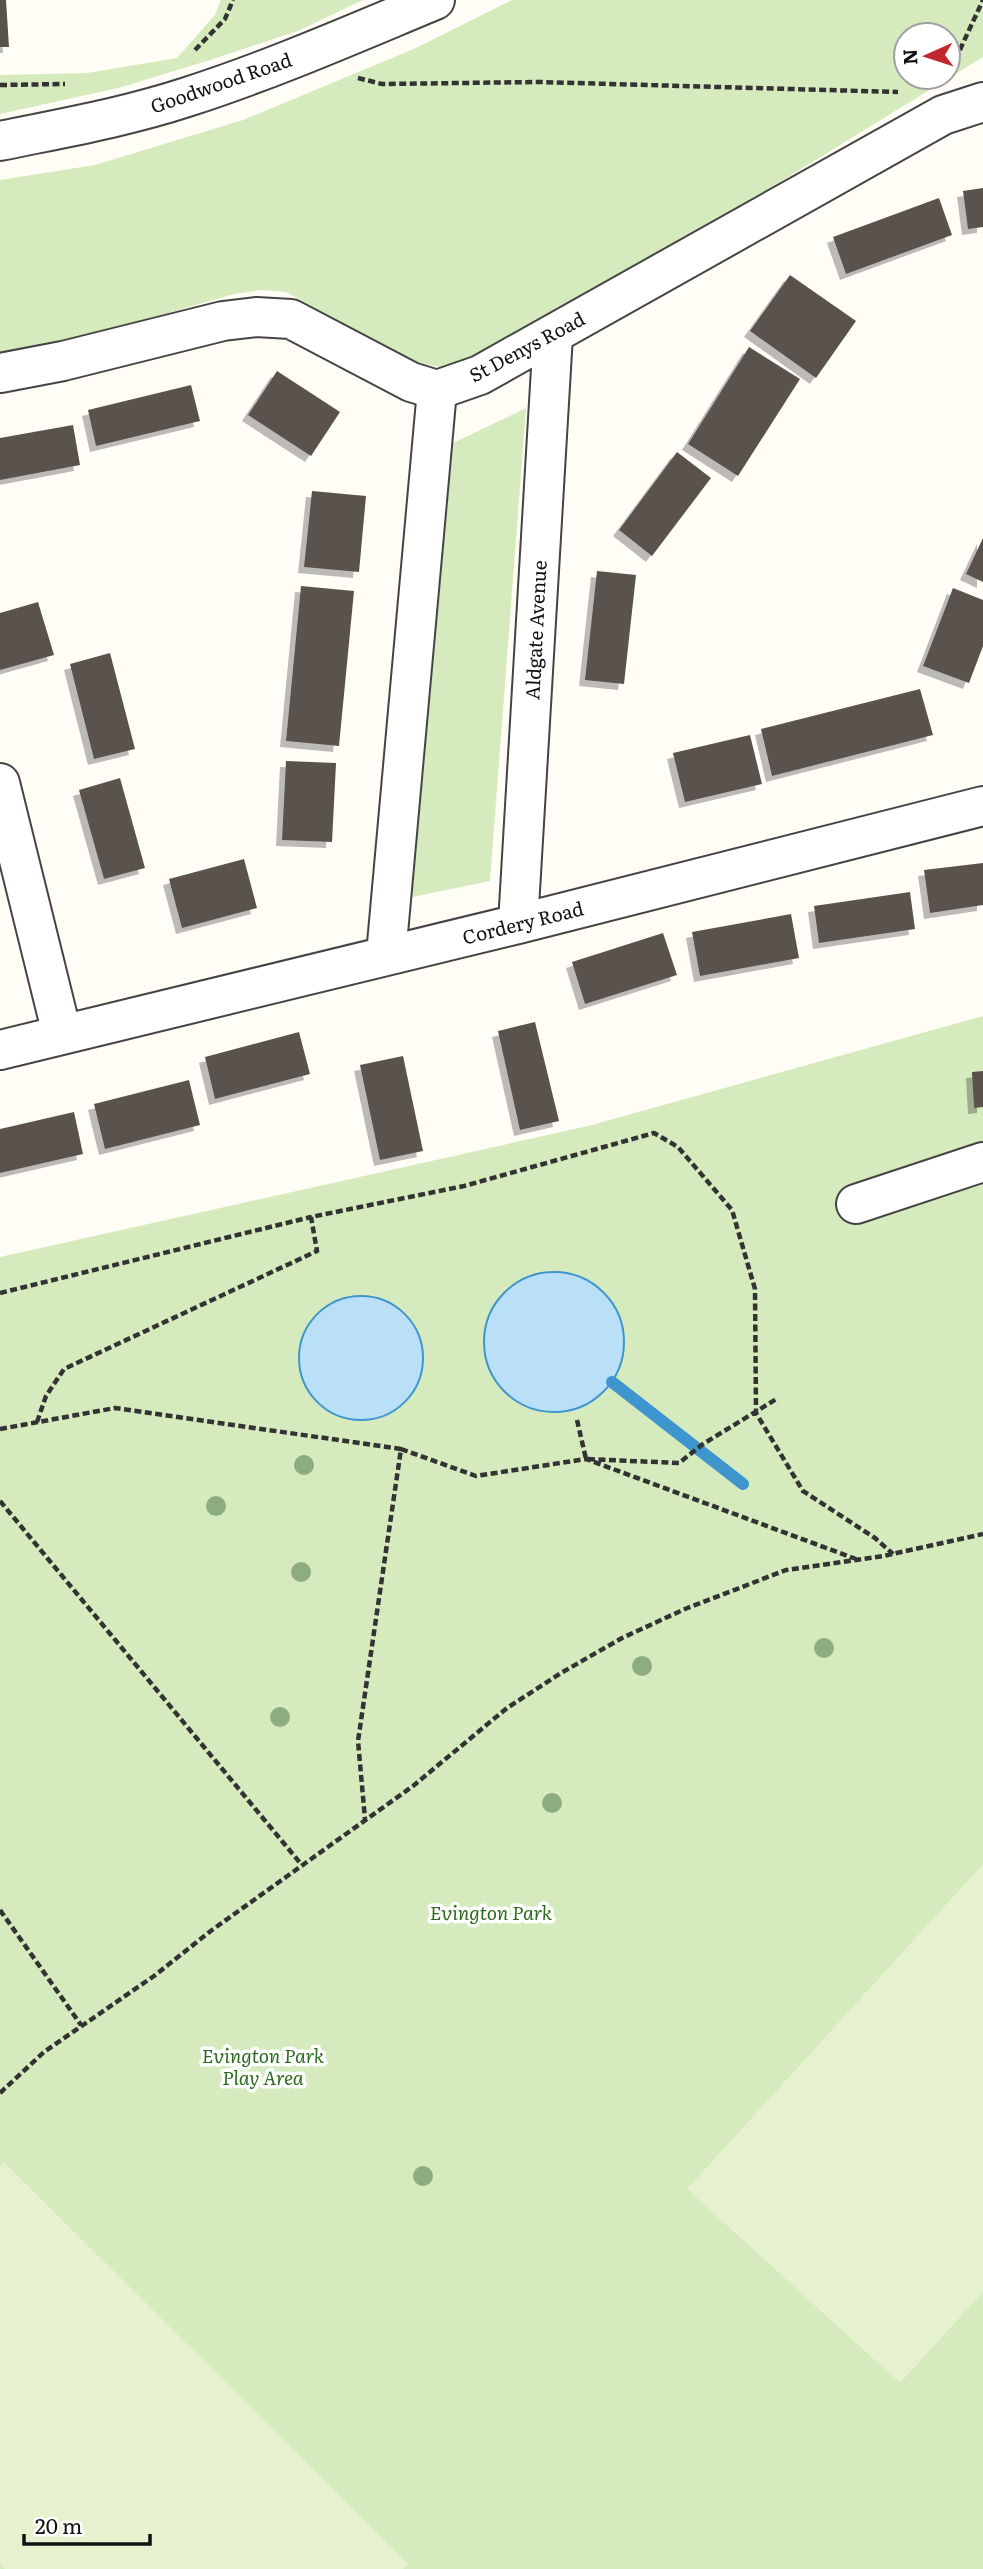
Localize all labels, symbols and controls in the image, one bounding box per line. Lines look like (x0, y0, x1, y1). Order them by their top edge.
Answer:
north arrow (892, 21, 962, 91)
street label: Goodwood Road (146, 45, 295, 119)
text: N (895, 48, 923, 66)
street label: St Denys Road (464, 304, 590, 388)
street label: Aldgate Avenue (517, 559, 553, 700)
street label: Cordery Road (459, 893, 587, 951)
park label: Evington Park (430, 1898, 553, 1926)
park label: Evington Park Play Area (202, 2041, 325, 2091)
scale bar (24, 2502, 150, 2546)
text: 20 m (35, 2509, 82, 2540)

